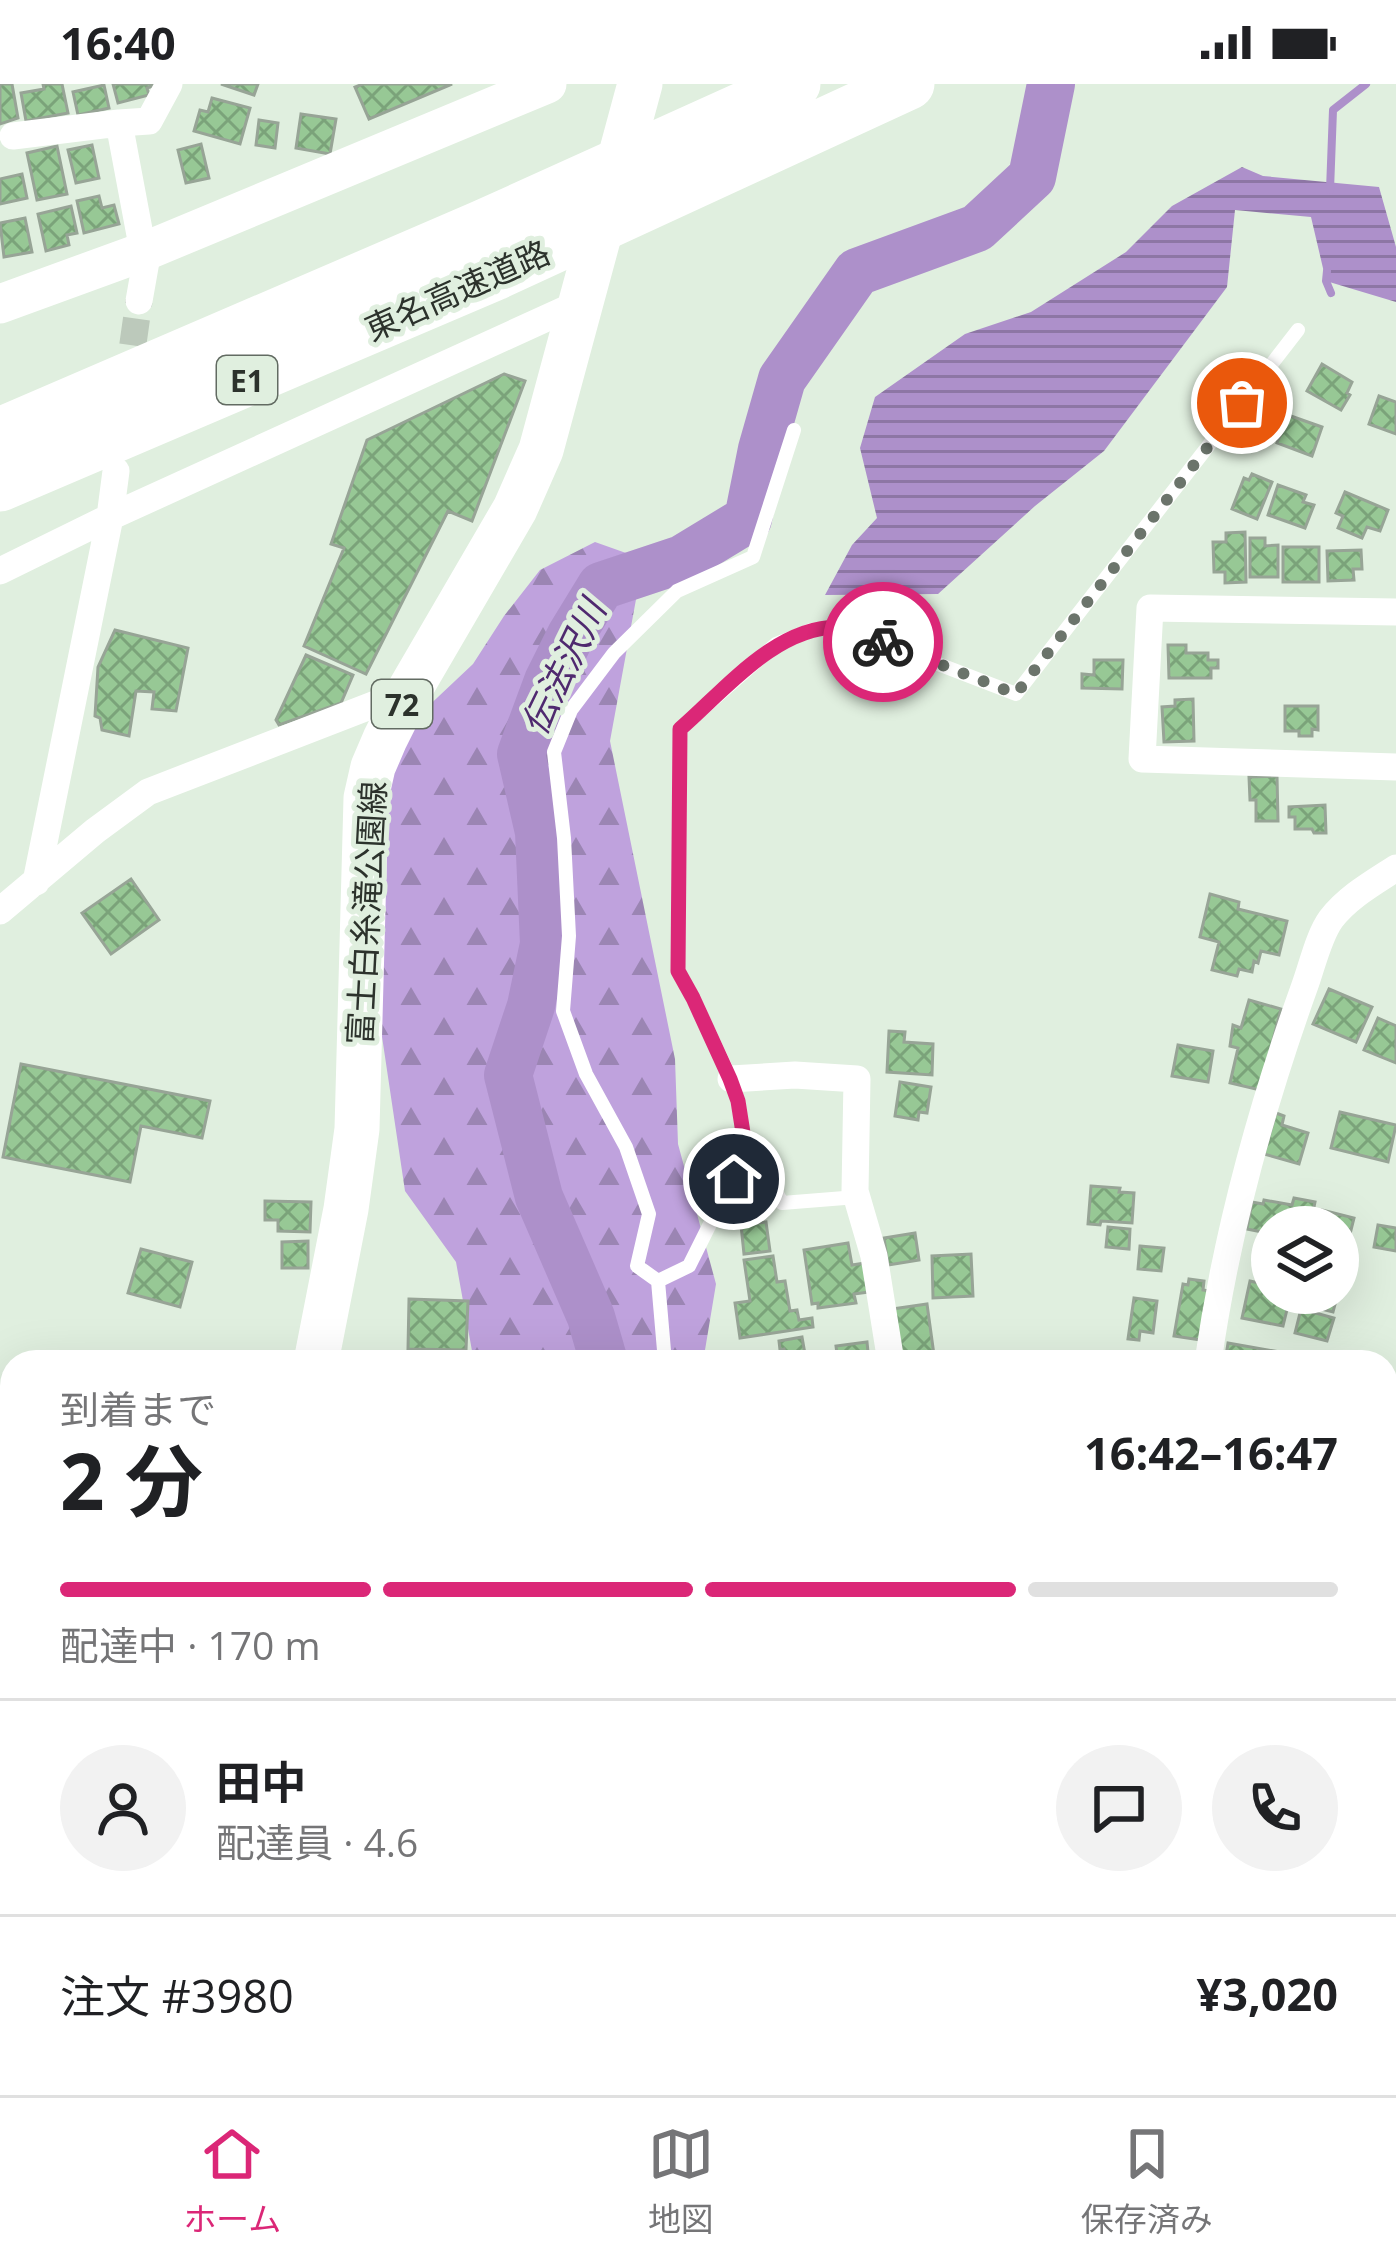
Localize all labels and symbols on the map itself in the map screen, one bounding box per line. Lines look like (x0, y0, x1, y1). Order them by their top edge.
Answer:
street label: 東名高速道路 (357, 229, 557, 351)
pin (1191, 352, 1293, 454)
road number: E1 (217, 356, 277, 404)
courier (823, 582, 943, 702)
water label: 伝法沢川 (509, 588, 618, 742)
road number: 72 (372, 680, 432, 728)
street label: 富士白糸滝公園線 (337, 780, 395, 1046)
pin (683, 1128, 785, 1230)

